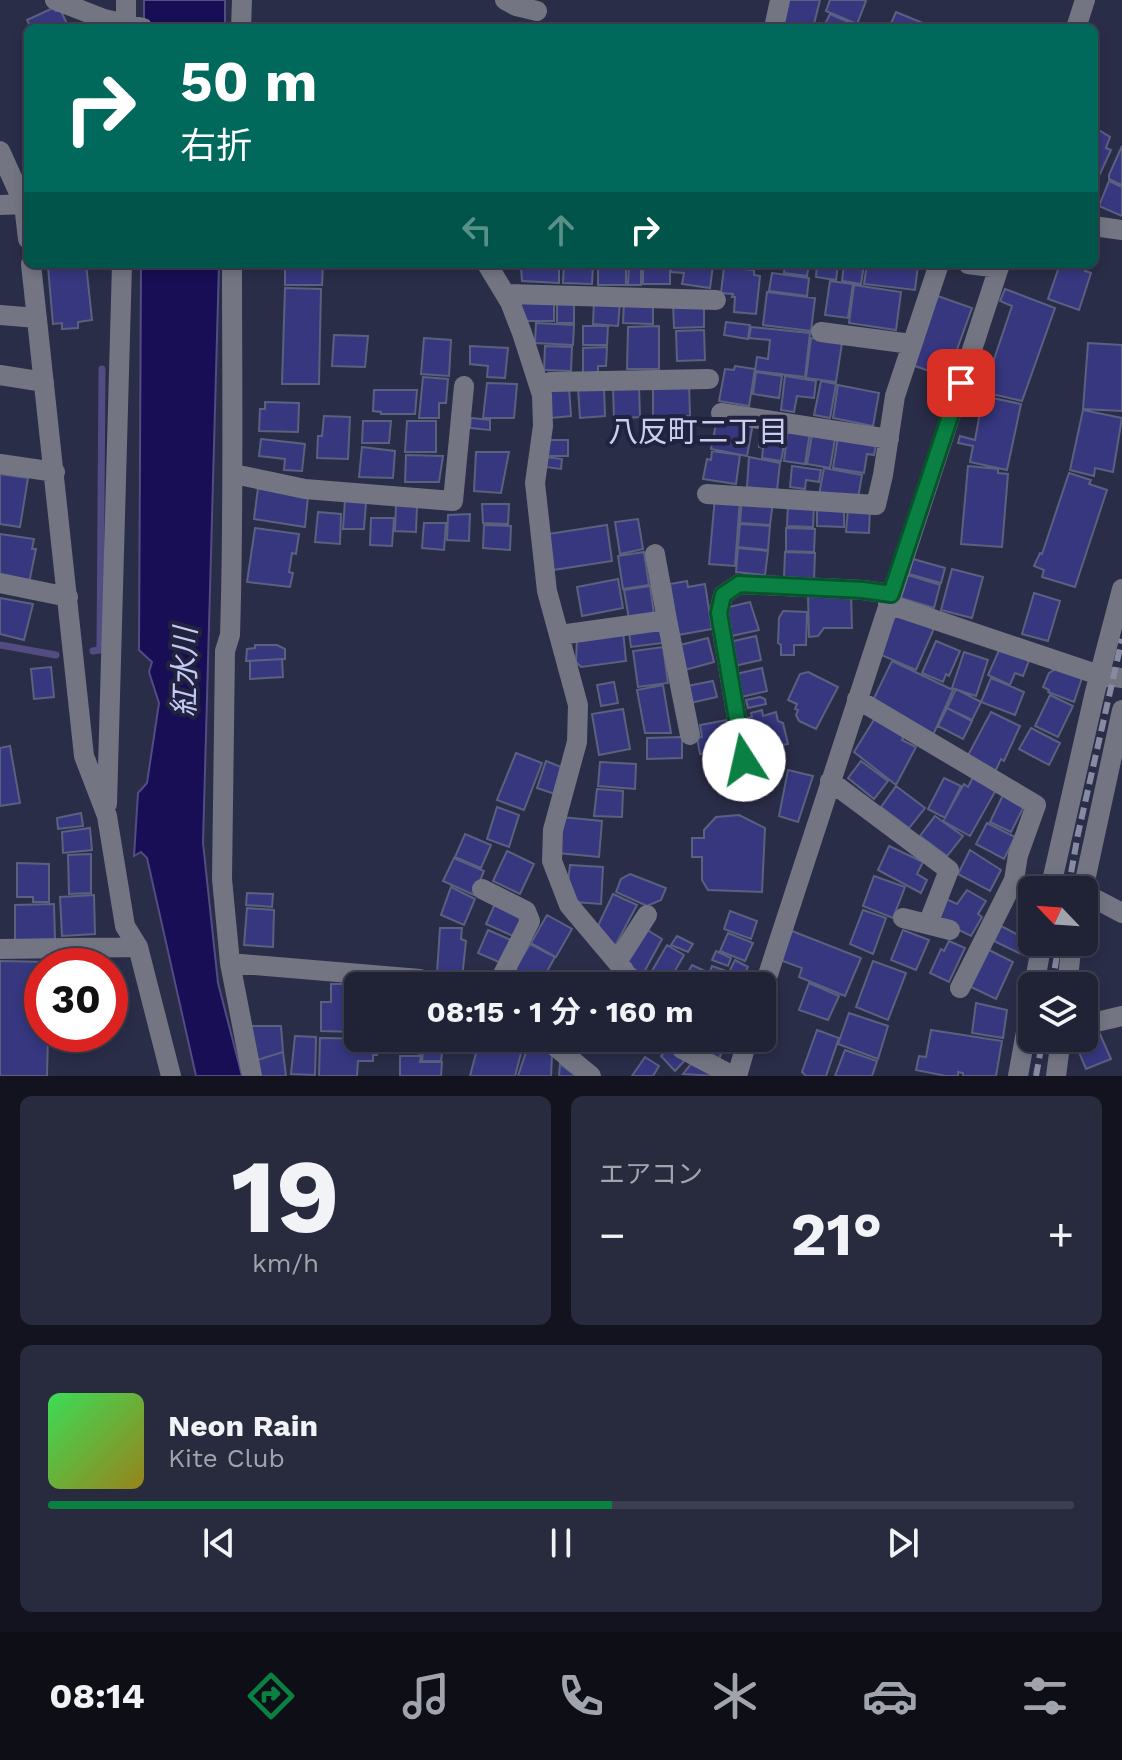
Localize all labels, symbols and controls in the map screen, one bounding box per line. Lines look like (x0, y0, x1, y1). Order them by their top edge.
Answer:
text: 50 m (180, 49, 317, 115)
icon: right (48, 56, 152, 160)
text: 右折 (180, 125, 252, 167)
icon: left (455, 208, 499, 252)
icon: ahead (539, 208, 583, 252)
icon: right (623, 208, 667, 252)
pin (927, 349, 995, 417)
icon: arrive (939, 361, 983, 405)
district label: 八反町二丁目 (608, 414, 788, 449)
water label: 紅水川 (166, 624, 203, 717)
position arrow (702, 718, 786, 802)
north arrow (1018, 876, 1098, 956)
map controls (1018, 876, 1098, 1052)
speed limit sign: 30 (24, 948, 128, 1052)
button: layers (1018, 972, 1098, 1052)
text: 08:15 · 1 分 · 160 m (427, 994, 693, 1029)
text: 19 (231, 1135, 340, 1257)
text: エアコン (599, 1159, 703, 1189)
text: 21° (791, 1199, 882, 1270)
text: − (599, 1209, 626, 1261)
text: + (1047, 1209, 1074, 1261)
text: km/h (252, 1248, 319, 1278)
text: Neon Rain (168, 1408, 318, 1443)
text: Kite Club (168, 1443, 285, 1473)
icon: previous (197, 1521, 241, 1565)
icon: pause (539, 1521, 583, 1565)
icon: next (881, 1521, 925, 1565)
icon: directions (243, 1668, 299, 1724)
icon: music (398, 1668, 454, 1724)
icon: phone (553, 1668, 609, 1724)
icon: climate (707, 1668, 763, 1724)
icon: car (862, 1668, 918, 1724)
icon: filters (1017, 1668, 1073, 1724)
text: 08:14 (49, 1675, 145, 1717)

